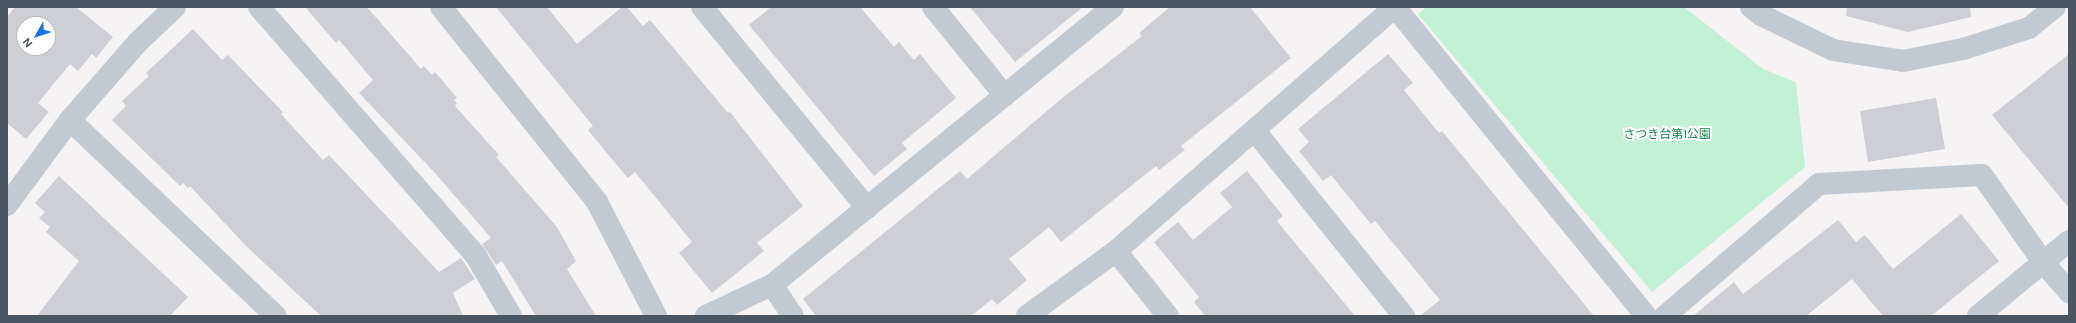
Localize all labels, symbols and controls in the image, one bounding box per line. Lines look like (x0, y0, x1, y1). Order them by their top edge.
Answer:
north arrow (16, 16, 56, 56)
text: N (19, 35, 35, 50)
park label: さつき台第1公園 (1623, 128, 1711, 142)

